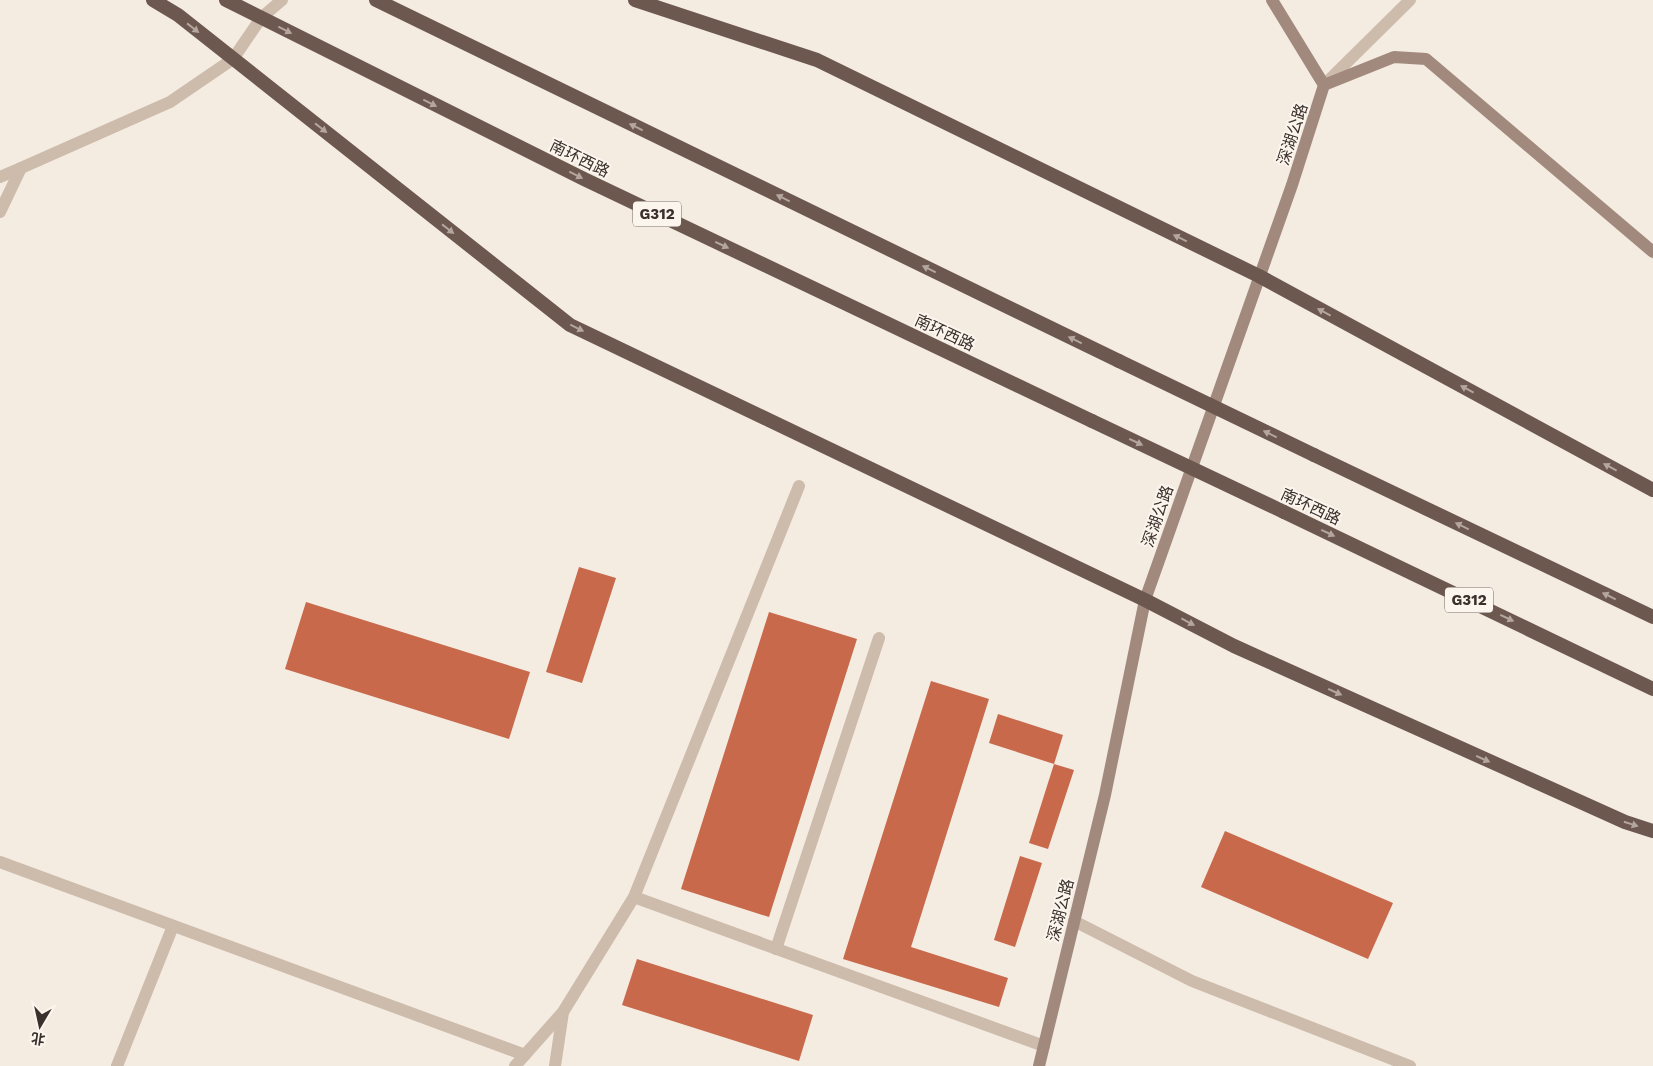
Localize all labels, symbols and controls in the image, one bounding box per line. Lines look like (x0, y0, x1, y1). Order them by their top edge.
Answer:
one-way arrow (186, 22, 199, 33)
one-way arrow (278, 26, 292, 34)
one-way arrow (423, 99, 438, 107)
street label: 深湖公路 (1274, 101, 1311, 168)
one-way arrow (629, 122, 644, 131)
one-way arrow (314, 123, 327, 134)
street label: 南环西路 (547, 136, 613, 181)
one-way arrow (568, 171, 583, 180)
one-way arrow (775, 193, 790, 202)
road number: G312 (633, 202, 681, 226)
one-way arrow (441, 224, 455, 234)
one-way arrow (1173, 234, 1187, 242)
one-way arrow (715, 242, 729, 250)
one-way arrow (922, 264, 936, 272)
one-way arrow (1317, 308, 1332, 316)
street label: 南环西路 (912, 310, 978, 355)
one-way arrow (569, 324, 584, 332)
one-way arrow (1068, 335, 1082, 343)
one-way arrow (1461, 385, 1474, 394)
one-way arrow (1263, 429, 1277, 437)
one-way arrow (1129, 438, 1143, 446)
one-way arrow (1603, 463, 1617, 471)
street label: 深湖公路 (1138, 483, 1177, 550)
street label: 南环西路 (1278, 484, 1344, 529)
one-way arrow (1455, 521, 1469, 529)
one-way arrow (1321, 530, 1335, 538)
road number: G312 (1445, 588, 1493, 612)
one-way arrow (1602, 592, 1616, 600)
one-way arrow (1500, 614, 1514, 622)
one-way arrow (1181, 618, 1195, 626)
one-way arrow (1328, 688, 1342, 696)
one-way arrow (1476, 755, 1490, 763)
one-way arrow (1624, 821, 1639, 829)
street label: 深湖公路 (1044, 877, 1077, 943)
north arrow (15, 1001, 65, 1051)
text: 北 (30, 1030, 46, 1048)

